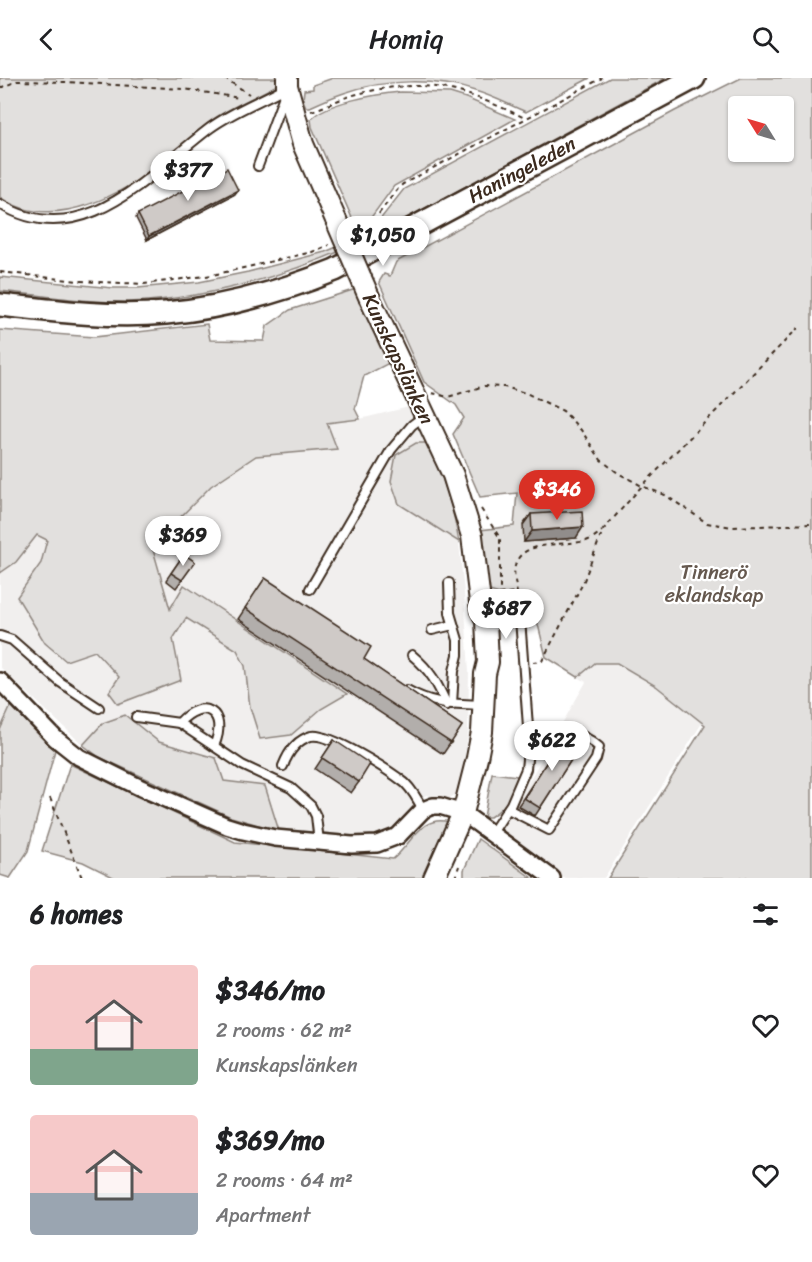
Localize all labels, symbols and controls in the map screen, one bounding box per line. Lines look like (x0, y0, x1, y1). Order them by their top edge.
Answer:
text: Homiq (369, 15, 443, 63)
icon: back (30, 23, 63, 56)
icon: search (749, 23, 782, 56)
north arrow (728, 96, 794, 162)
map controls (728, 96, 794, 162)
street label: Haningeleden (461, 127, 583, 213)
pin: $377 (152, 151, 224, 202)
text: $377 (164, 153, 212, 188)
pin: $1,050 (334, 216, 432, 267)
text: $1,050 (351, 218, 415, 253)
street label: Kunskapslänken (352, 287, 444, 431)
pin: $346 (521, 470, 593, 521)
text: $346 (533, 472, 581, 507)
pin: $369 (147, 516, 219, 567)
text: $369 (159, 518, 207, 553)
park label: Tinnerö eklandskap (665, 555, 764, 613)
pin: $687 (470, 589, 542, 640)
text: $687 (482, 591, 530, 626)
pin: $622 (516, 721, 588, 772)
text: $622 (528, 723, 576, 758)
text: 6 homes (30, 891, 122, 937)
icon: filters (749, 898, 782, 931)
text: $346/mo (216, 967, 325, 1013)
icon: home (78, 989, 150, 1061)
icon: heart (749, 1009, 782, 1042)
text: 2 rooms · 62 m² (216, 1013, 352, 1048)
text: Kunskapslänken (216, 1048, 358, 1083)
text: $369/mo (216, 1117, 325, 1163)
icon: home (78, 1139, 150, 1211)
icon: heart (749, 1159, 782, 1192)
text: 2 rooms · 64 m² (216, 1163, 353, 1198)
text: Apartment (216, 1198, 310, 1233)

